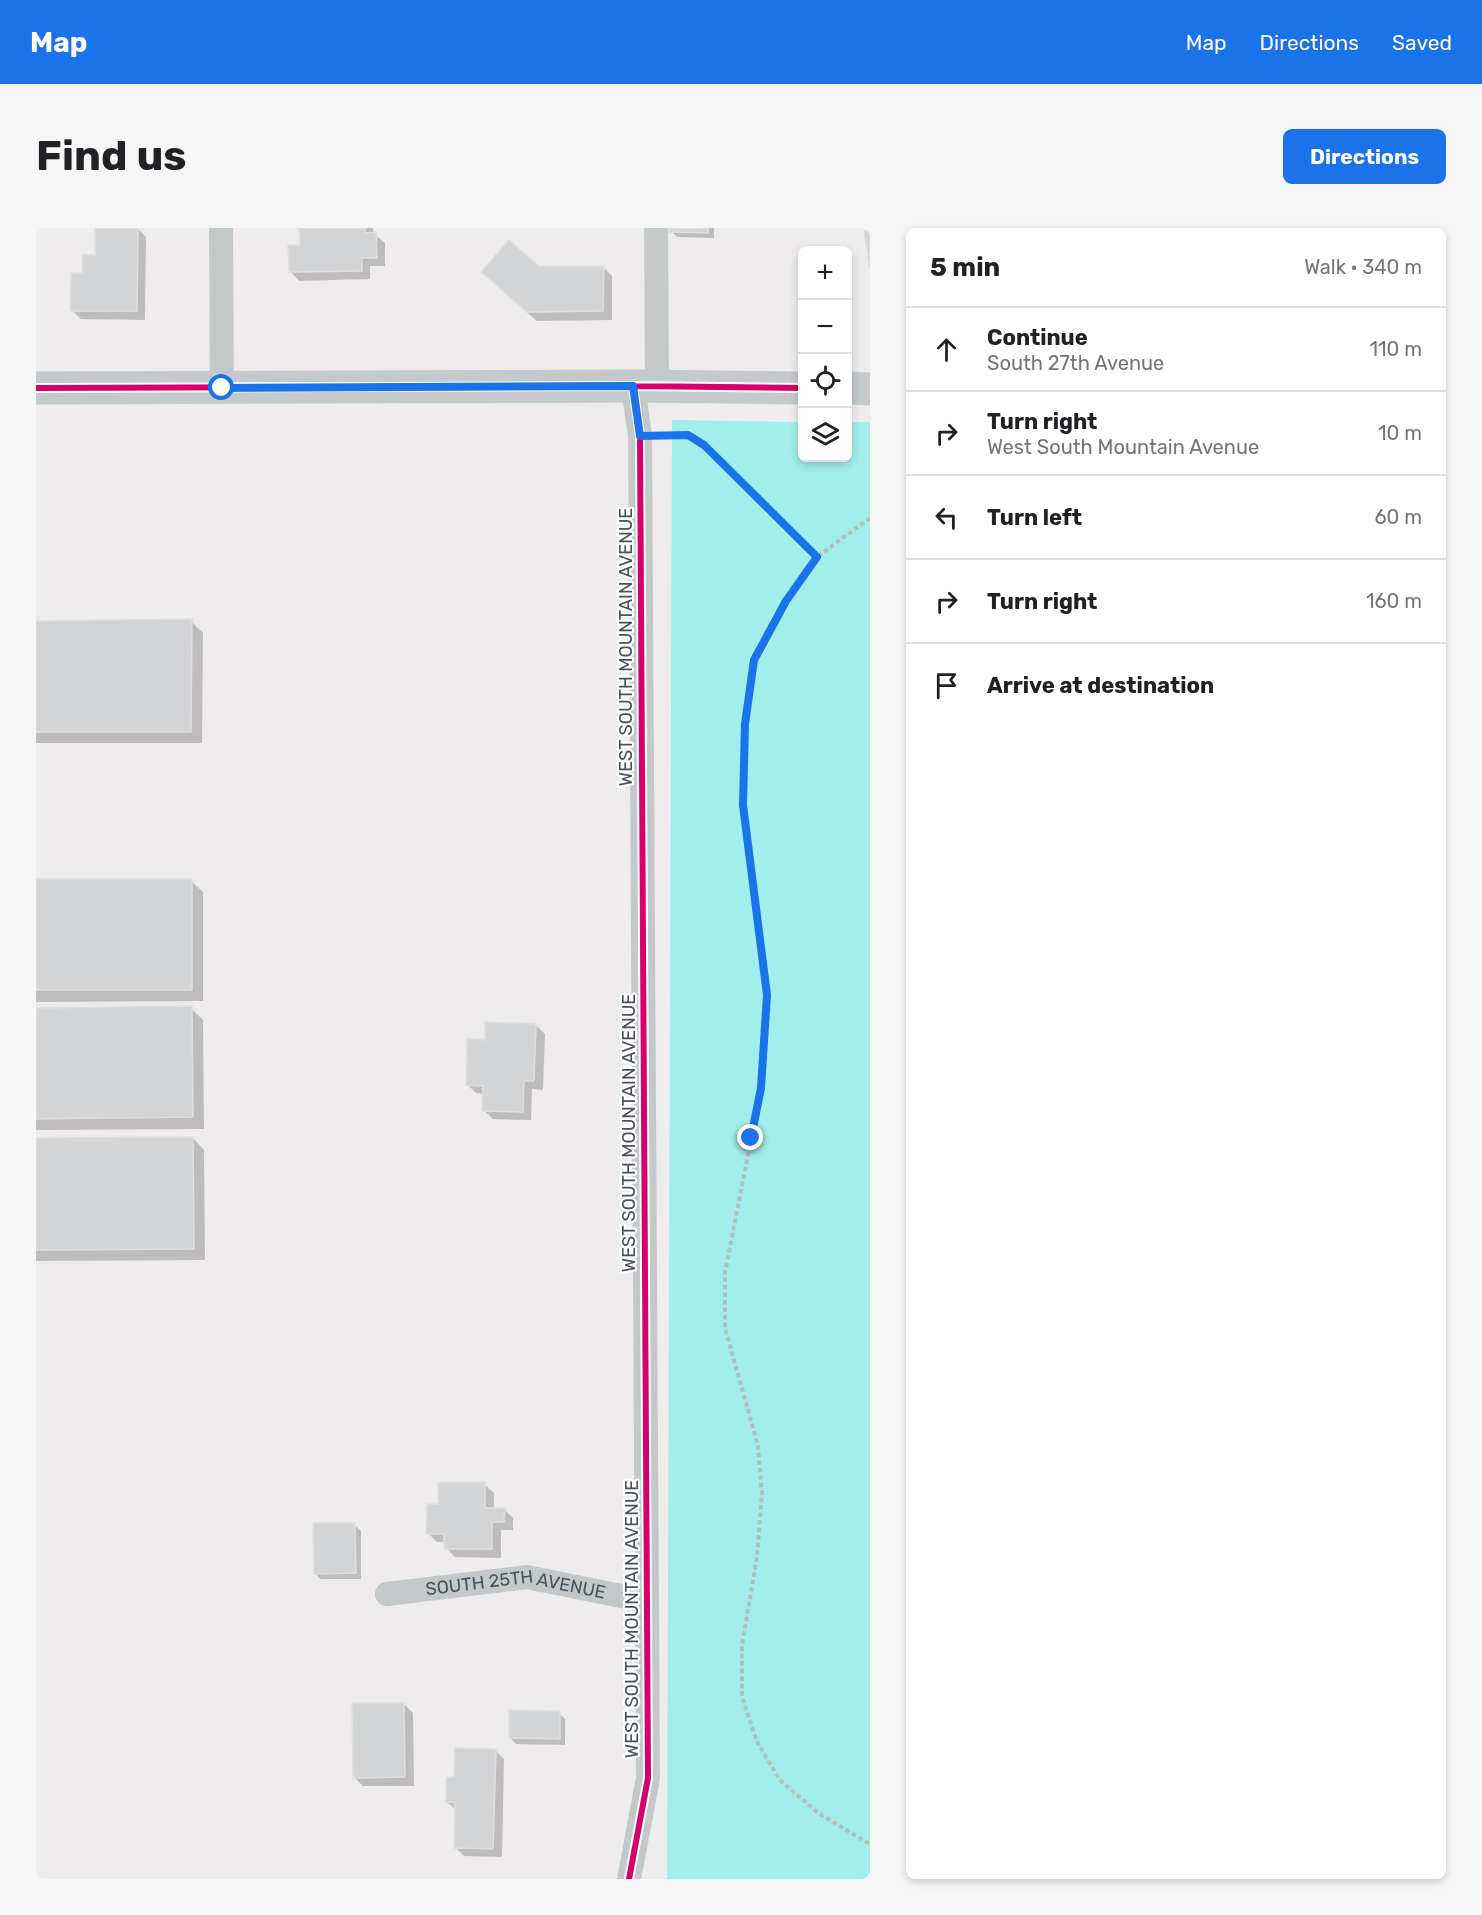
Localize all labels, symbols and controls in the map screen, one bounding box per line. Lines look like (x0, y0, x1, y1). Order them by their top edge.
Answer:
text: Map (30, 26, 87, 59)
text: Map (1186, 30, 1227, 55)
text: Directions (1260, 30, 1359, 55)
text: Saved (1392, 30, 1452, 55)
button: Directions (1283, 129, 1446, 184)
text: Find us (36, 131, 187, 181)
map controls (798, 246, 852, 462)
button: + (798, 246, 852, 300)
text: 5 min (930, 252, 1000, 283)
text: Walk · 340 m (1304, 255, 1422, 279)
button: − (798, 300, 852, 354)
text: Continue (987, 324, 1088, 351)
icon: ahead (930, 333, 963, 366)
text: 110 m (1370, 337, 1422, 361)
text: South 27th Avenue (987, 351, 1164, 375)
button: locate (798, 354, 852, 408)
route start (208, 374, 234, 400)
button: layers (798, 408, 852, 462)
text: Turn right (987, 408, 1097, 435)
icon: right (930, 417, 963, 450)
text: 10 m (1378, 421, 1422, 445)
text: West South Mountain Avenue (987, 435, 1259, 459)
icon: left (930, 501, 963, 534)
text: Turn left (987, 504, 1082, 531)
text: 60 m (1375, 505, 1422, 529)
street label: WEST SOUTH MOUNTAIN AVENUE (615, 508, 637, 786)
icon: right (930, 585, 963, 618)
text: Turn right (987, 588, 1097, 615)
text: 160 m (1366, 589, 1422, 613)
icon: arrive (930, 669, 963, 702)
text: Arrive at destination (987, 672, 1214, 699)
street label: WEST SOUTH MOUNTAIN AVENUE (618, 994, 640, 1272)
route end (737, 1124, 763, 1150)
street label: WEST SOUTH MOUNTAIN AVENUE (621, 1480, 643, 1758)
street label: SOUTH 25TH AVENUE (424, 1565, 608, 1604)

